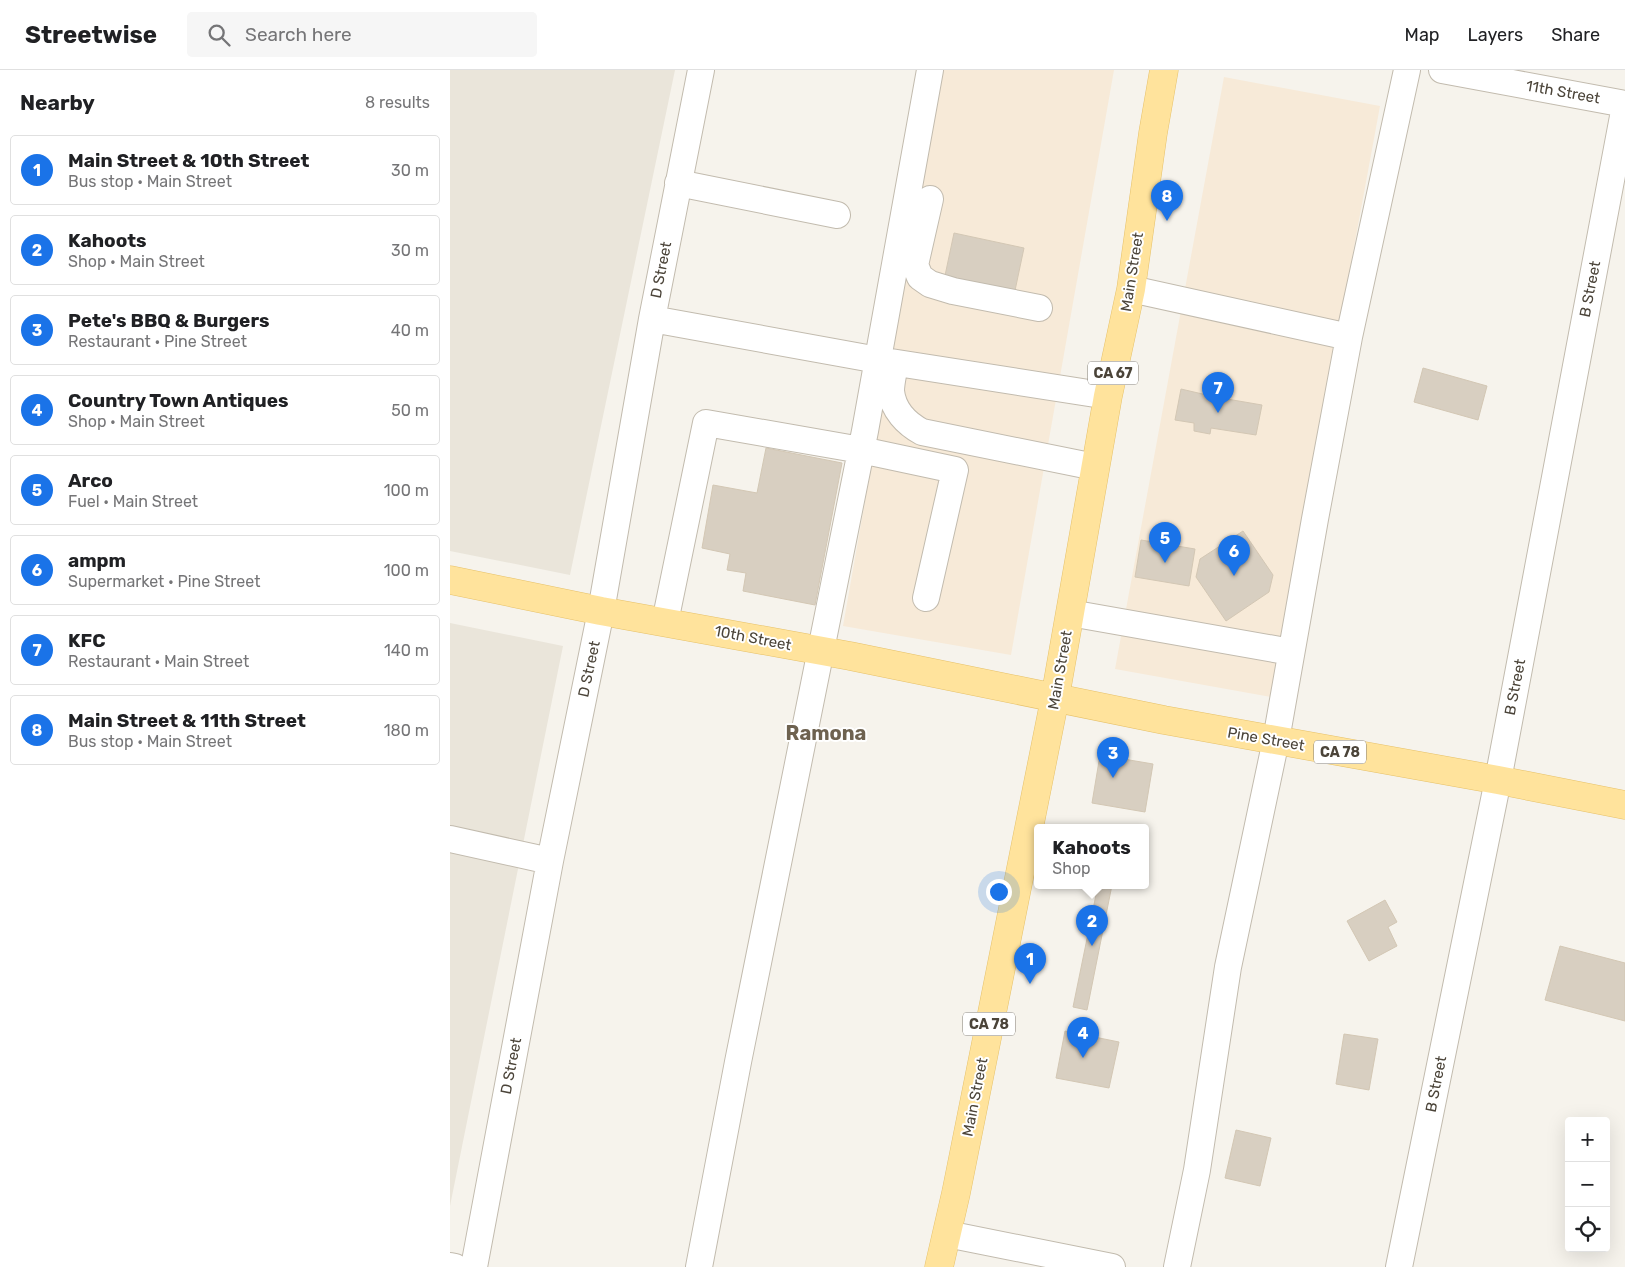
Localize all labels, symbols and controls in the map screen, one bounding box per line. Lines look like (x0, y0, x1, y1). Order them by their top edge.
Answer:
search box (187, 12, 537, 57)
text: Streetwise (25, 21, 157, 49)
icon: search (205, 21, 233, 49)
text: Search here (245, 23, 352, 46)
text: Map (1405, 24, 1440, 46)
text: Layers (1468, 24, 1523, 46)
text: Share (1551, 24, 1600, 46)
street label: 11th Street (1525, 77, 1602, 107)
text: Nearby (20, 90, 95, 115)
text: 8 results (365, 93, 430, 112)
text: Main Street & 10th Street (68, 149, 309, 172)
text: 1 (33, 161, 41, 180)
text: 30 m (391, 161, 429, 180)
text: Bus stop · Main Street (68, 172, 232, 191)
pin: 8 (1151, 180, 1183, 221)
text: Kahoots (68, 229, 147, 252)
street label: Main Street (1117, 231, 1147, 313)
street label: D Street (647, 240, 675, 300)
text: 2 (32, 241, 42, 260)
text: 30 m (391, 241, 429, 260)
text: Shop · Main Street (68, 252, 205, 271)
street label: B Street (1576, 259, 1604, 319)
text: Pete's BBQ & Burgers (68, 309, 270, 332)
text: 3 (32, 321, 42, 340)
text: 40 m (391, 321, 429, 340)
text: Restaurant · Pine Street (68, 332, 247, 351)
road number: CA 67 (1088, 362, 1138, 384)
pin: 7 (1202, 372, 1234, 413)
text: Country Town Antiques (68, 389, 289, 412)
text: 4 (32, 401, 42, 420)
text: 50 m (391, 401, 429, 420)
text: Shop · Main Street (68, 412, 205, 431)
text: Arco (68, 469, 113, 492)
text: 5 (32, 481, 42, 500)
text: 100 m (384, 481, 429, 500)
text: Fuel · Main Street (68, 492, 198, 511)
pin: 5 (1149, 522, 1181, 563)
pin: 6 (1218, 535, 1250, 576)
text: ampm (68, 549, 126, 572)
text: 6 (32, 561, 42, 580)
text: 100 m (384, 561, 429, 580)
text: Supermarket · Pine Street (68, 572, 260, 591)
street label: 10th Street (713, 622, 793, 654)
text: KFC (68, 629, 106, 652)
street label: Main Street (1044, 629, 1076, 711)
street label: D Street (574, 639, 604, 699)
text: 7 (32, 641, 42, 660)
text: 140 m (384, 641, 429, 660)
text: Restaurant · Main Street (68, 652, 249, 671)
street label: B Street (1501, 657, 1529, 717)
text: Main Street & 11th Street (68, 709, 306, 732)
text: 8 (32, 721, 42, 740)
text: 180 m (384, 721, 429, 740)
district label: Ramona (786, 721, 866, 745)
street label: Pine Street (1226, 723, 1306, 755)
text: Bus stop · Main Street (68, 732, 232, 751)
pin: 3 (1097, 737, 1129, 778)
road number: CA 78 (1314, 740, 1366, 764)
popup (1034, 824, 1149, 889)
text: Kahoots (1052, 836, 1131, 859)
text: Shop (1052, 859, 1091, 878)
your location (986, 879, 1012, 905)
pin: 2 (1076, 905, 1108, 946)
pin: 1 (1014, 943, 1046, 984)
road number: CA 78 (963, 1012, 1015, 1036)
pin: 4 (1067, 1017, 1099, 1058)
street label: D Street (497, 1036, 525, 1096)
street label: B Street (1422, 1054, 1450, 1114)
street label: Main Street (959, 1056, 991, 1138)
map controls (1565, 1117, 1610, 1252)
button: + (1565, 1117, 1610, 1162)
button: − (1565, 1162, 1610, 1207)
button: locate (1565, 1207, 1610, 1252)

